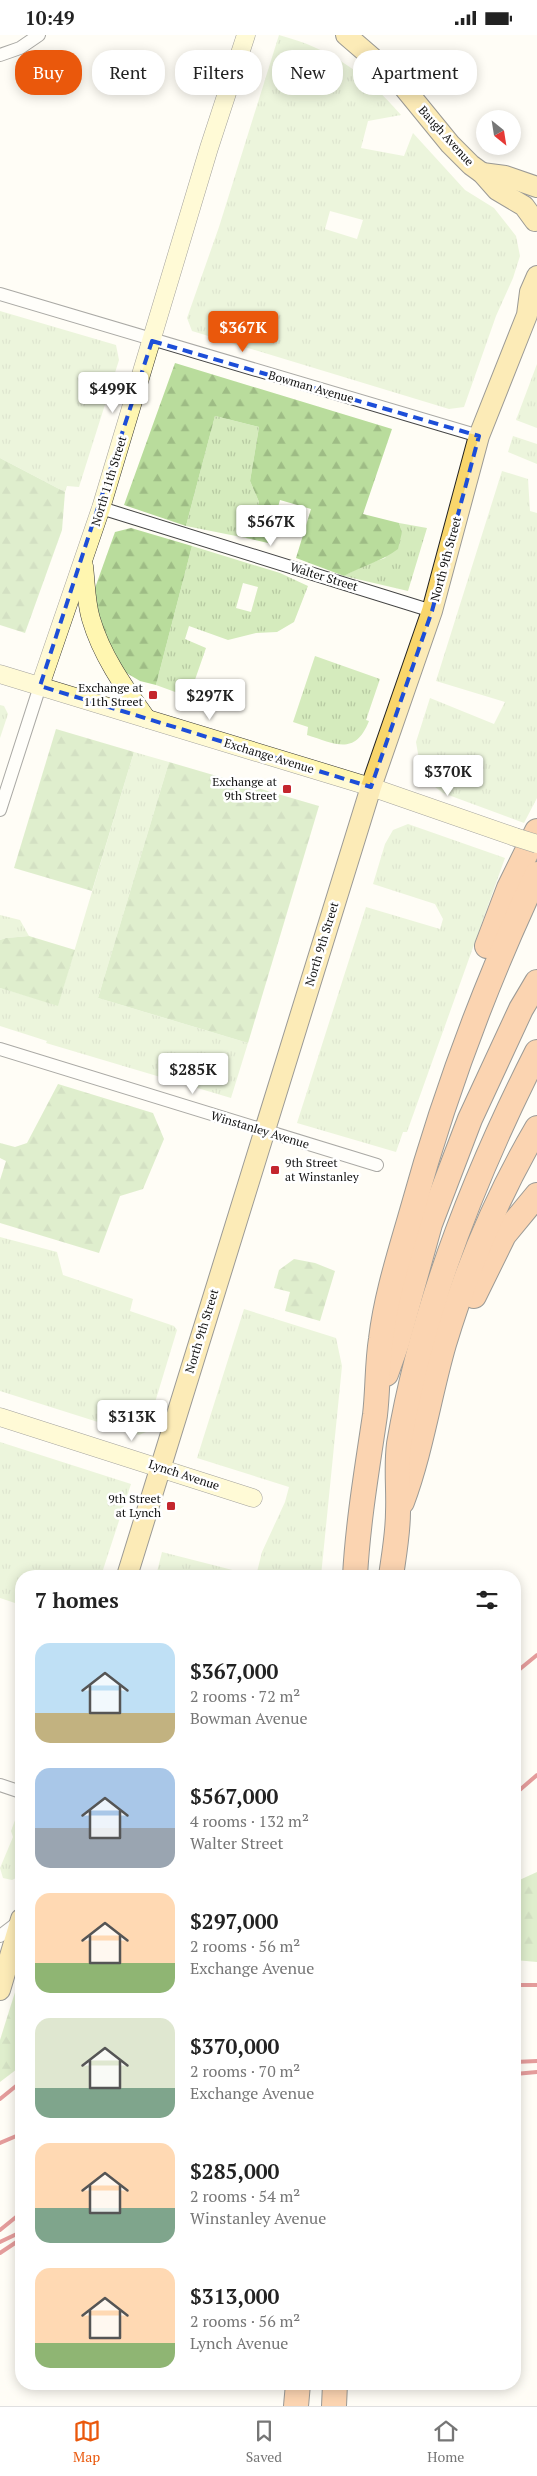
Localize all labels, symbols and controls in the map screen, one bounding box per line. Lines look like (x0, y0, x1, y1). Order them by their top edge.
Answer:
text: 10:49 (25, 5, 74, 30)
chip: Buy (15, 50, 82, 95)
chip: Rent (92, 50, 165, 95)
chip: Filters (175, 50, 262, 95)
chip: New (272, 50, 343, 95)
chip: Apartment (353, 50, 477, 95)
street label: Baugh Avenue (415, 103, 477, 169)
north arrow (476, 110, 521, 155)
map controls (476, 110, 521, 155)
pin: $367K (208, 311, 278, 353)
text: $367K (219, 316, 267, 338)
street label: Bowman Avenue (267, 367, 356, 406)
pin: $499K (78, 371, 148, 414)
text: $499K (89, 377, 137, 399)
street label: North 11th Street (88, 433, 130, 528)
pin: $567K (236, 505, 306, 547)
text: $567K (247, 510, 295, 532)
street label: North 9th Street (427, 514, 464, 603)
street label: Walter Street (288, 559, 360, 594)
pin: $297K (175, 679, 245, 721)
place label: Exchange at 11th Street (78, 680, 144, 709)
text: $297K (186, 684, 234, 706)
marker: Exchange at 11th Street (147, 689, 159, 701)
street label: Exchange Avenue (222, 735, 316, 776)
pin: $370K (413, 755, 483, 797)
text: $370K (424, 760, 472, 782)
place label: Exchange at 9th Street (212, 774, 278, 803)
marker: Exchange at 9th Street (281, 783, 293, 795)
street label: North 9th Street (302, 899, 342, 988)
pin: $285K (158, 1053, 228, 1095)
text: $285K (169, 1058, 217, 1080)
street label: Winstanley Avenue (209, 1107, 311, 1152)
place label: 9th Street at Winstanley (285, 1155, 360, 1184)
marker: 9th Street at Winstanley (269, 1164, 281, 1176)
street label: North 9th Street (182, 1286, 222, 1375)
pin: $313K (97, 1399, 167, 1442)
text: $313K (108, 1405, 156, 1427)
street label: Lynch Avenue (147, 1456, 222, 1493)
place label: 9th Street at Lynch (108, 1491, 162, 1520)
marker: 9th Street at Lynch (165, 1500, 177, 1512)
text: 7 homes (35, 1586, 119, 1614)
icon: filters (473, 1586, 501, 1614)
text: $367,000 (190, 1657, 278, 1685)
icon: home (75, 1663, 135, 1723)
text: 2 rooms · 72 m² (190, 1685, 300, 1707)
text: Bowman Avenue (190, 1707, 308, 1729)
text: $567,000 (190, 1782, 278, 1810)
icon: home (75, 1788, 135, 1848)
text: 4 rooms · 132 m² (190, 1810, 309, 1832)
text: Walter Street (190, 1832, 284, 1854)
text: $297,000 (190, 1907, 278, 1935)
icon: home (75, 1913, 135, 1973)
text: 2 rooms · 56 m² (190, 1935, 300, 1957)
text: Exchange Avenue (190, 1957, 314, 1979)
text: $370,000 (190, 2032, 279, 2060)
icon: home (75, 2038, 135, 2098)
text: 2 rooms · 70 m² (190, 2060, 300, 2082)
text: Exchange Avenue (190, 2082, 314, 2104)
text: $285,000 (190, 2157, 279, 2185)
icon: home (75, 2163, 135, 2223)
text: 2 rooms · 54 m² (190, 2185, 300, 2207)
text: Winstanley Avenue (190, 2207, 326, 2229)
text: $313,000 (190, 2282, 279, 2310)
icon: home (75, 2288, 135, 2348)
text: 2 rooms · 56 m² (190, 2310, 300, 2332)
text: Lynch Avenue (190, 2332, 288, 2354)
tab: Map (73, 2417, 101, 2466)
tab: Saved (246, 2417, 282, 2466)
tab: Home (427, 2417, 464, 2466)

